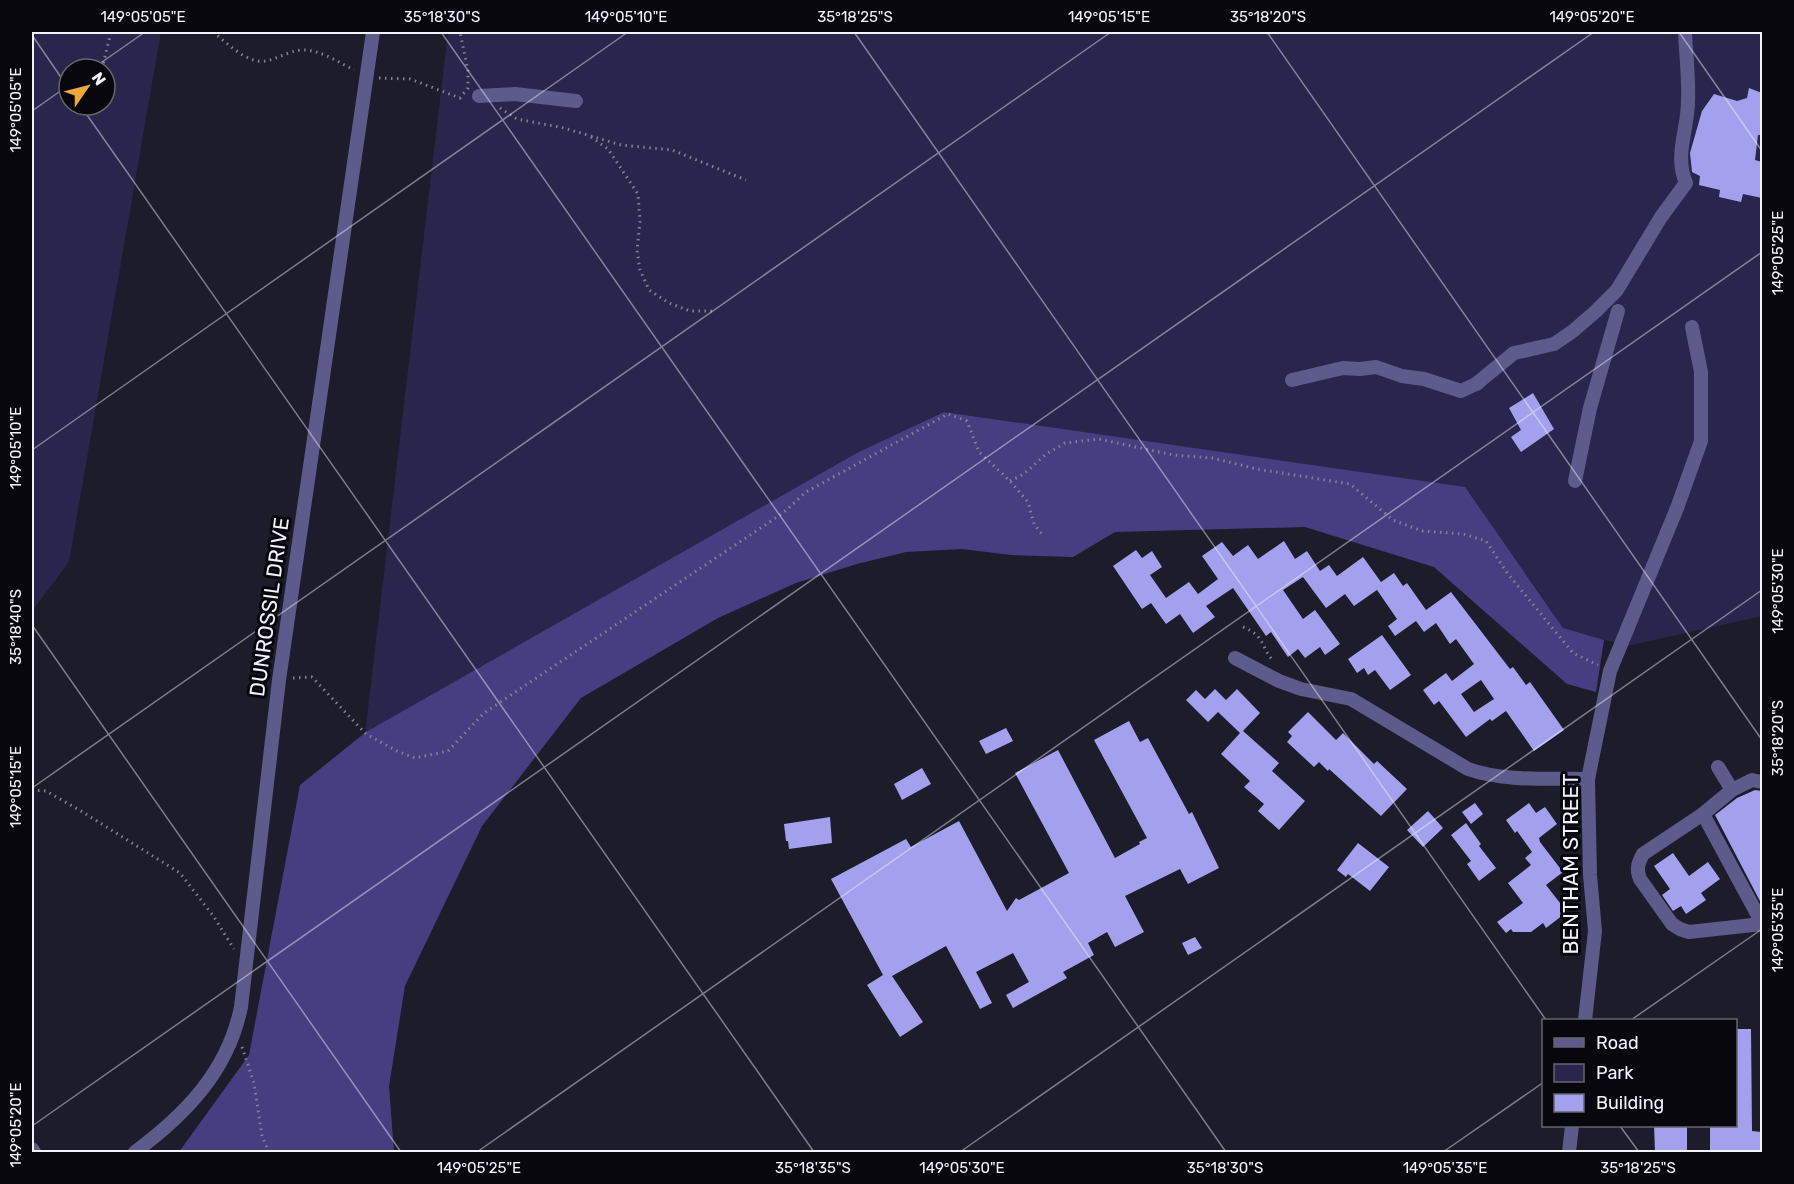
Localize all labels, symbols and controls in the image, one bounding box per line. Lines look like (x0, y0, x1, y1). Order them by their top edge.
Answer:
text: 149°05'05"E (100, 8, 186, 26)
text: 35°18'30"S (404, 8, 480, 26)
text: 149°05'10"E (585, 8, 667, 26)
text: 35°18'25"S (817, 8, 893, 26)
text: 149°05'15"E (1068, 8, 1150, 26)
text: 35°18'20"S (1230, 8, 1306, 26)
text: 149°05'20"E (1549, 8, 1635, 26)
north arrow (57, 57, 117, 117)
text: 149°05'05"E (7, 67, 25, 153)
text: N (88, 69, 110, 89)
text: 149°05'25"E (1769, 211, 1787, 295)
text: 149°05'10"E (7, 407, 25, 489)
street label: DUNROSSIL DRIVE (244, 516, 294, 698)
text: 149°05'30"E (1769, 548, 1787, 634)
text: 35°18'40"S (7, 589, 25, 665)
text: 35°18'20"S (1769, 700, 1787, 776)
text: 149°05'15"E (7, 746, 25, 828)
street label: BENTHAM STREET (1558, 774, 1583, 954)
text: 149°05'35"E (1769, 888, 1787, 972)
legend (1542, 1019, 1737, 1127)
text: Road (1596, 1032, 1639, 1054)
text: Park (1596, 1062, 1634, 1084)
text: 149°05'20"E (7, 1082, 25, 1168)
text: Building (1596, 1092, 1664, 1114)
text: 149°05'25"E (437, 1159, 521, 1177)
text: 35°18'35"S (775, 1159, 851, 1177)
text: 149°05'30"E (919, 1159, 1005, 1177)
text: 35°18'30"S (1187, 1159, 1263, 1177)
text: 149°05'35"E (1403, 1159, 1487, 1177)
text: 35°18'25"S (1600, 1159, 1676, 1177)

